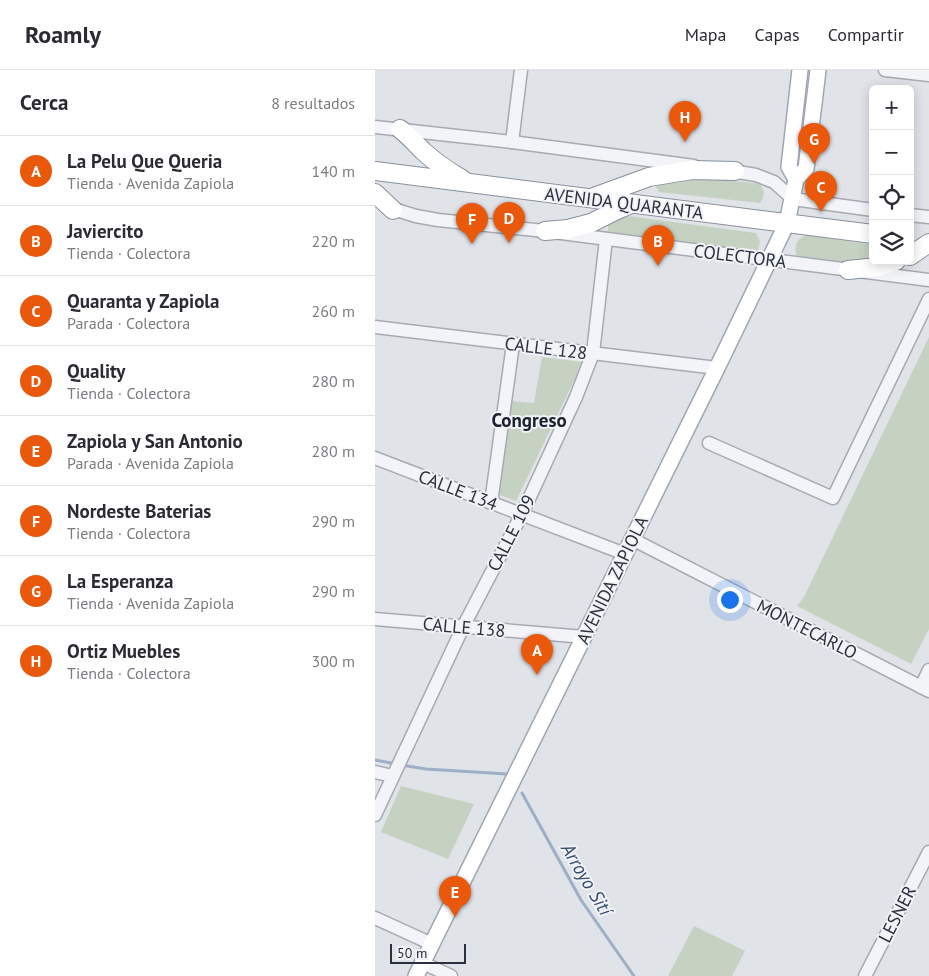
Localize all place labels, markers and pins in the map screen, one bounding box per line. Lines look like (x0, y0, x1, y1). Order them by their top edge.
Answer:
pin: H (669, 101, 701, 142)
pin: G (798, 123, 830, 164)
pin: C (805, 171, 837, 212)
pin: D (493, 202, 525, 243)
pin: F (456, 203, 488, 244)
pin: B (642, 225, 674, 266)
pin: A (521, 634, 553, 675)
pin: E (439, 876, 471, 917)

